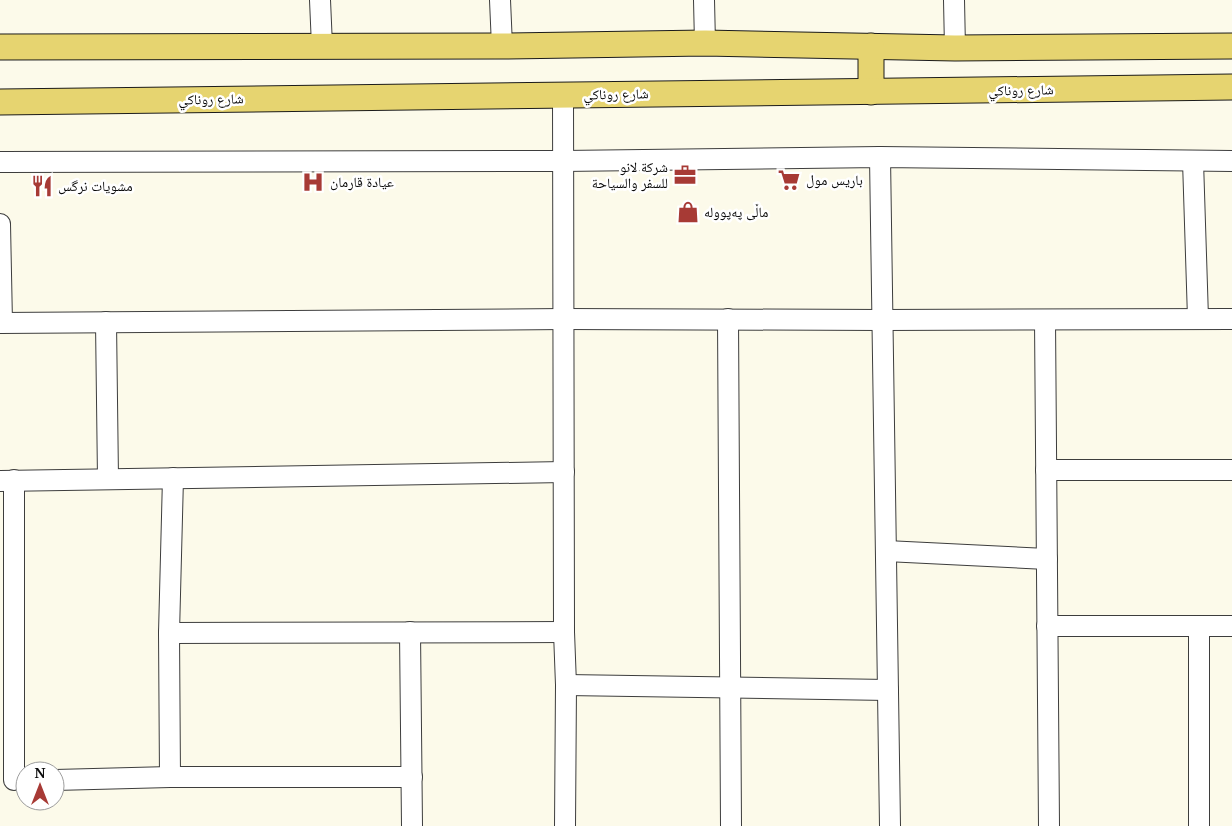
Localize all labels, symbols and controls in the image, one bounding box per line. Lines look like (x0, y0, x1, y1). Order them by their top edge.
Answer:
street label: شارع روناكي (988, 79, 1054, 102)
street label: شارع روناكي (583, 83, 649, 106)
street label: شارع روناكي (178, 88, 244, 111)
place label: شركة لانو للسفر والسياحة (592, 157, 668, 192)
office icon: شركة لانو للسفر والسياحة (672, 162, 698, 188)
supermarket icon: باريس مول (776, 167, 802, 193)
hospital icon: عيادة قارمان (300, 169, 326, 195)
place label: باريس مول (806, 170, 863, 189)
place label: عيادة قارمان (330, 172, 394, 191)
restaurant icon: مشويات نرگس (29, 173, 55, 199)
place label: مشويات نرگس (58, 176, 133, 195)
shop icon: ماڵی پەپوولە (675, 199, 701, 225)
place label: ماڵی پەپوولە (704, 202, 768, 221)
north arrow (15, 761, 65, 811)
text: N (34, 763, 46, 782)

